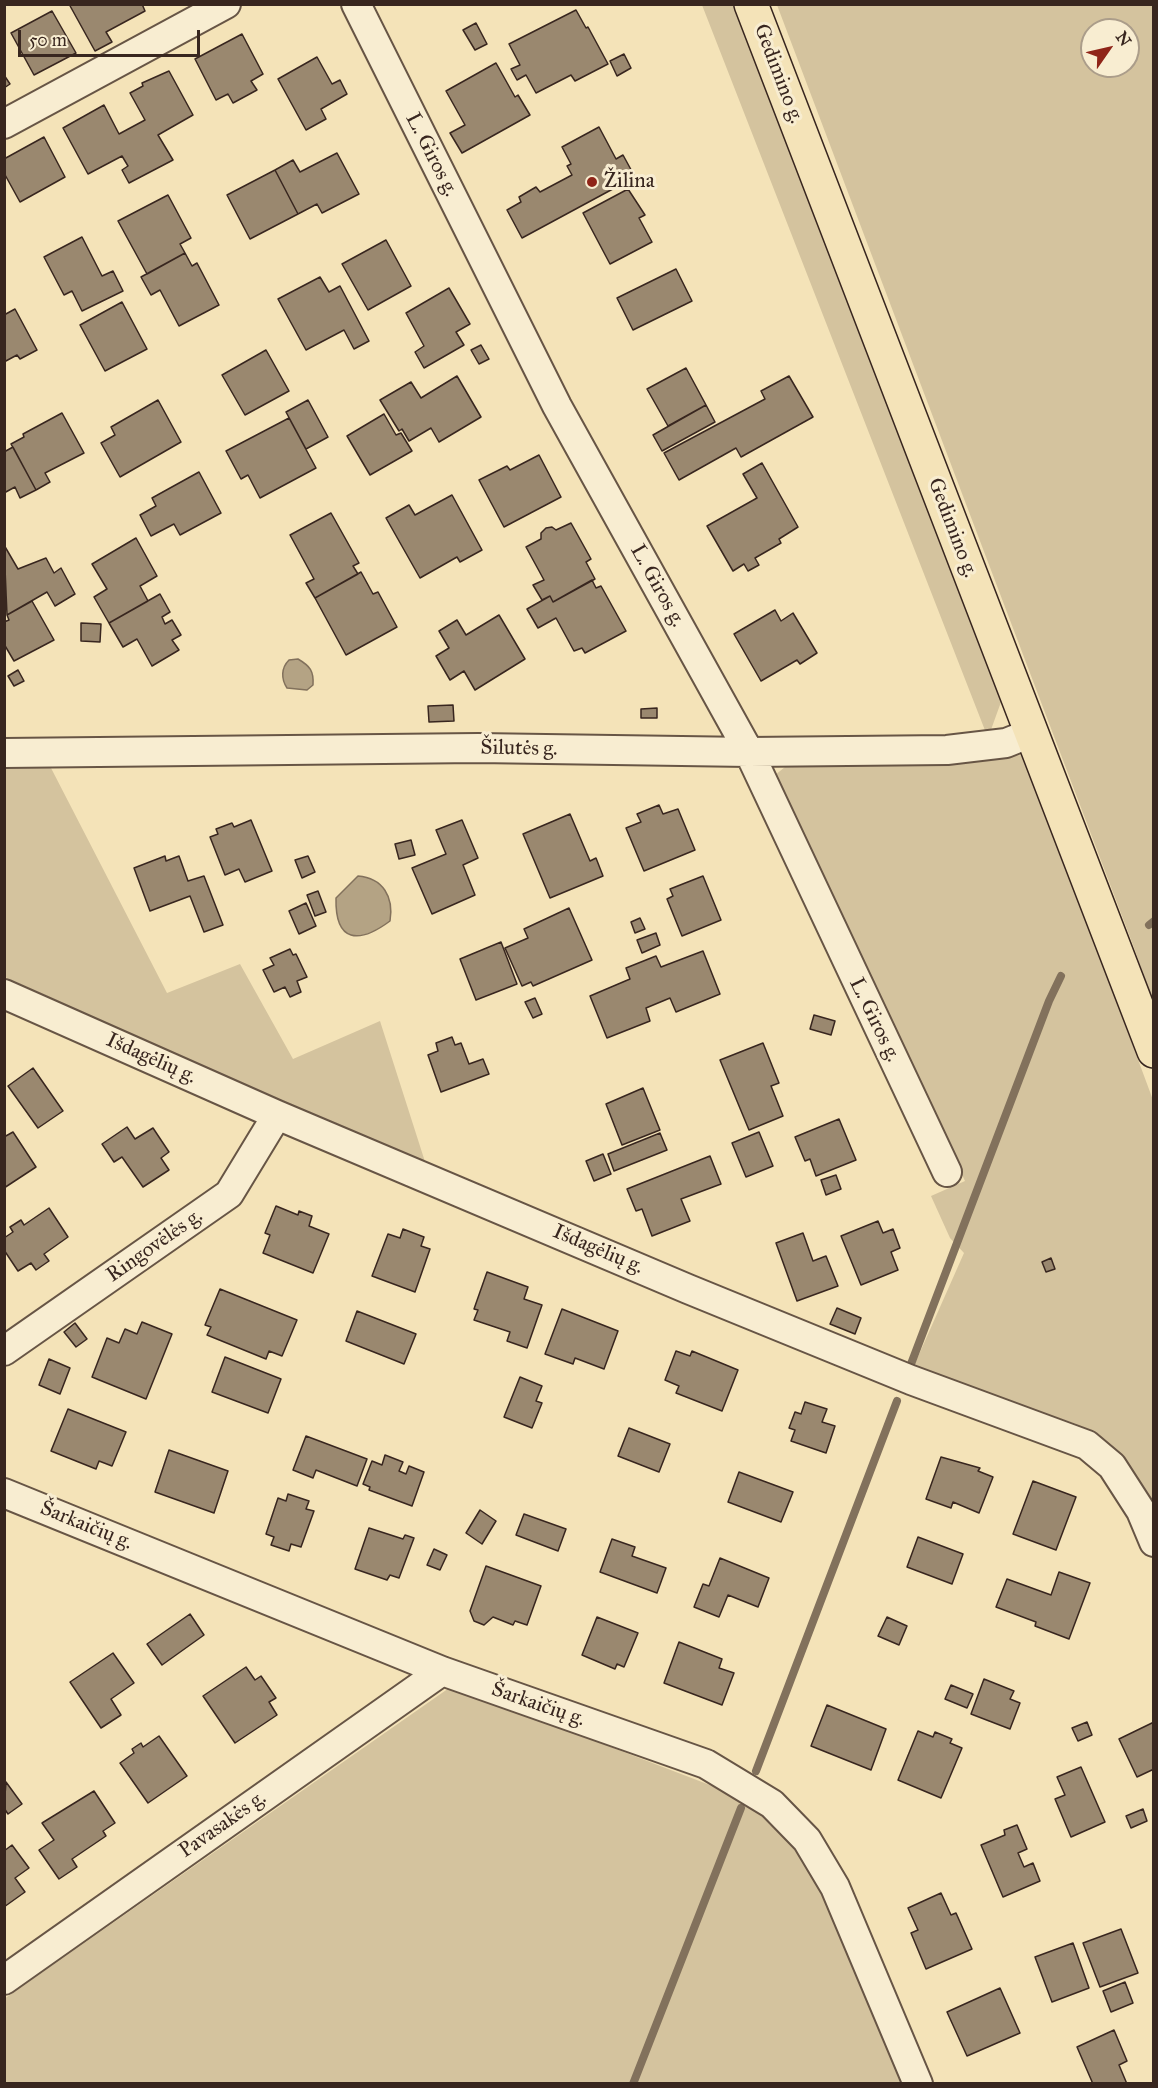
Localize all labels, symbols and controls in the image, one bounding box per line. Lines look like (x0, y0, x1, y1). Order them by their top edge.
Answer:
scale bar (21, 18, 202, 56)
north arrow (1080, 18, 1140, 78)
street label: Gedimino g. (747, 21, 809, 127)
text: N (1112, 28, 1135, 50)
text: 50 m (29, 29, 67, 51)
street label: L. Giros g. (399, 109, 463, 201)
place label: Žilina (604, 169, 655, 195)
marker: Žilina (585, 175, 599, 189)
street label: Gedimino g. (921, 475, 983, 581)
street label: L. Giros g. (624, 540, 690, 632)
street label: Šilutės g. (480, 736, 558, 762)
street label: L. Giros g. (843, 974, 905, 1066)
street label: Išdagėlių g. (102, 1028, 200, 1090)
street label: Ringovėlės g. (102, 1204, 208, 1288)
street label: Išdagėlių g. (549, 1220, 647, 1280)
street label: Šarkaičių g. (36, 1496, 136, 1556)
street label: Šarkaičių g. (488, 1677, 588, 1733)
street label: Pavasakės g. (175, 1786, 271, 1864)

